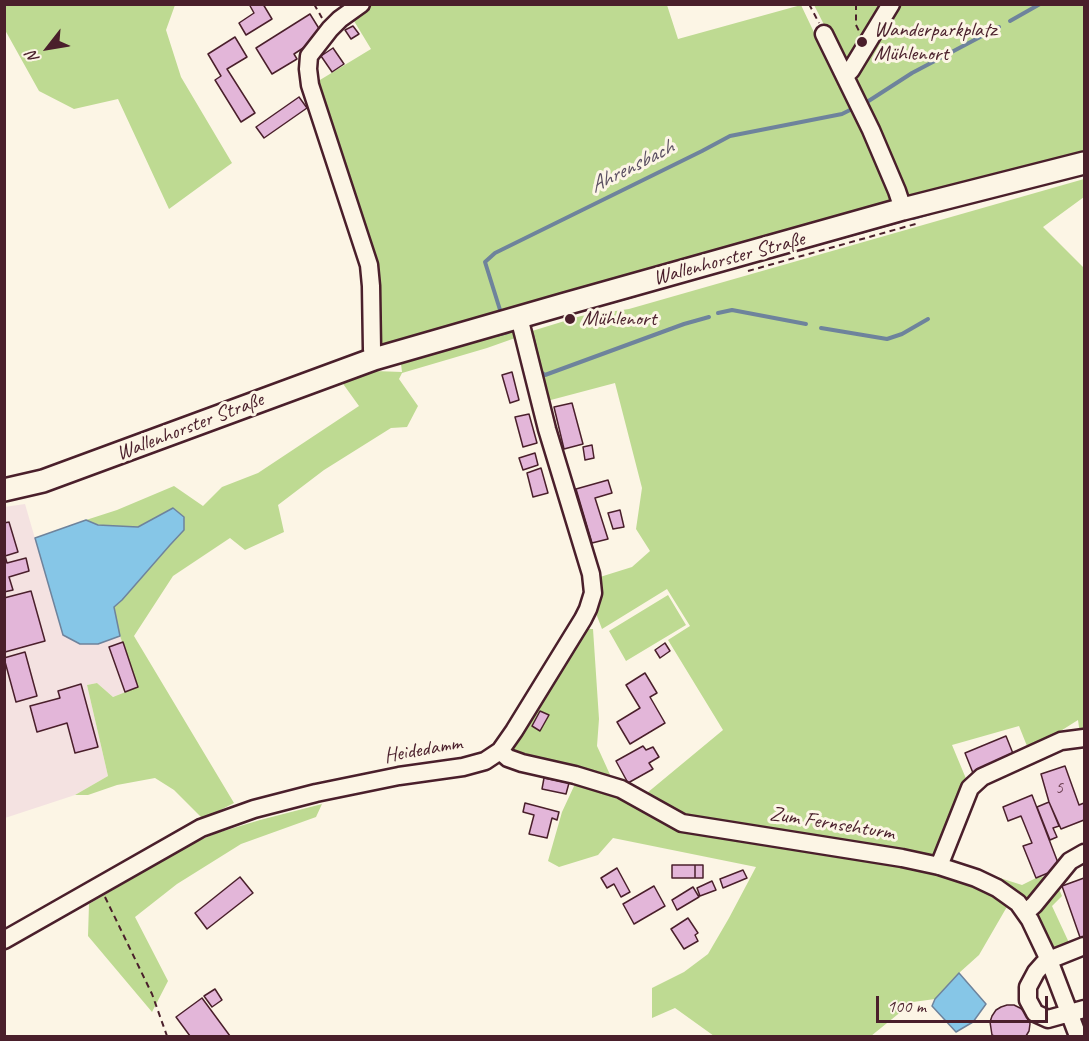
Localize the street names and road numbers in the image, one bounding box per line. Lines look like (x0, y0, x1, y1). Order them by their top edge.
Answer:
street label: Wallenhorster Straße (651, 227, 807, 291)
street label: Wallenhorster Straße (113, 387, 267, 467)
street label: Heidedamm (382, 731, 464, 769)
street label: Zum Fernsehturm (768, 802, 896, 846)

